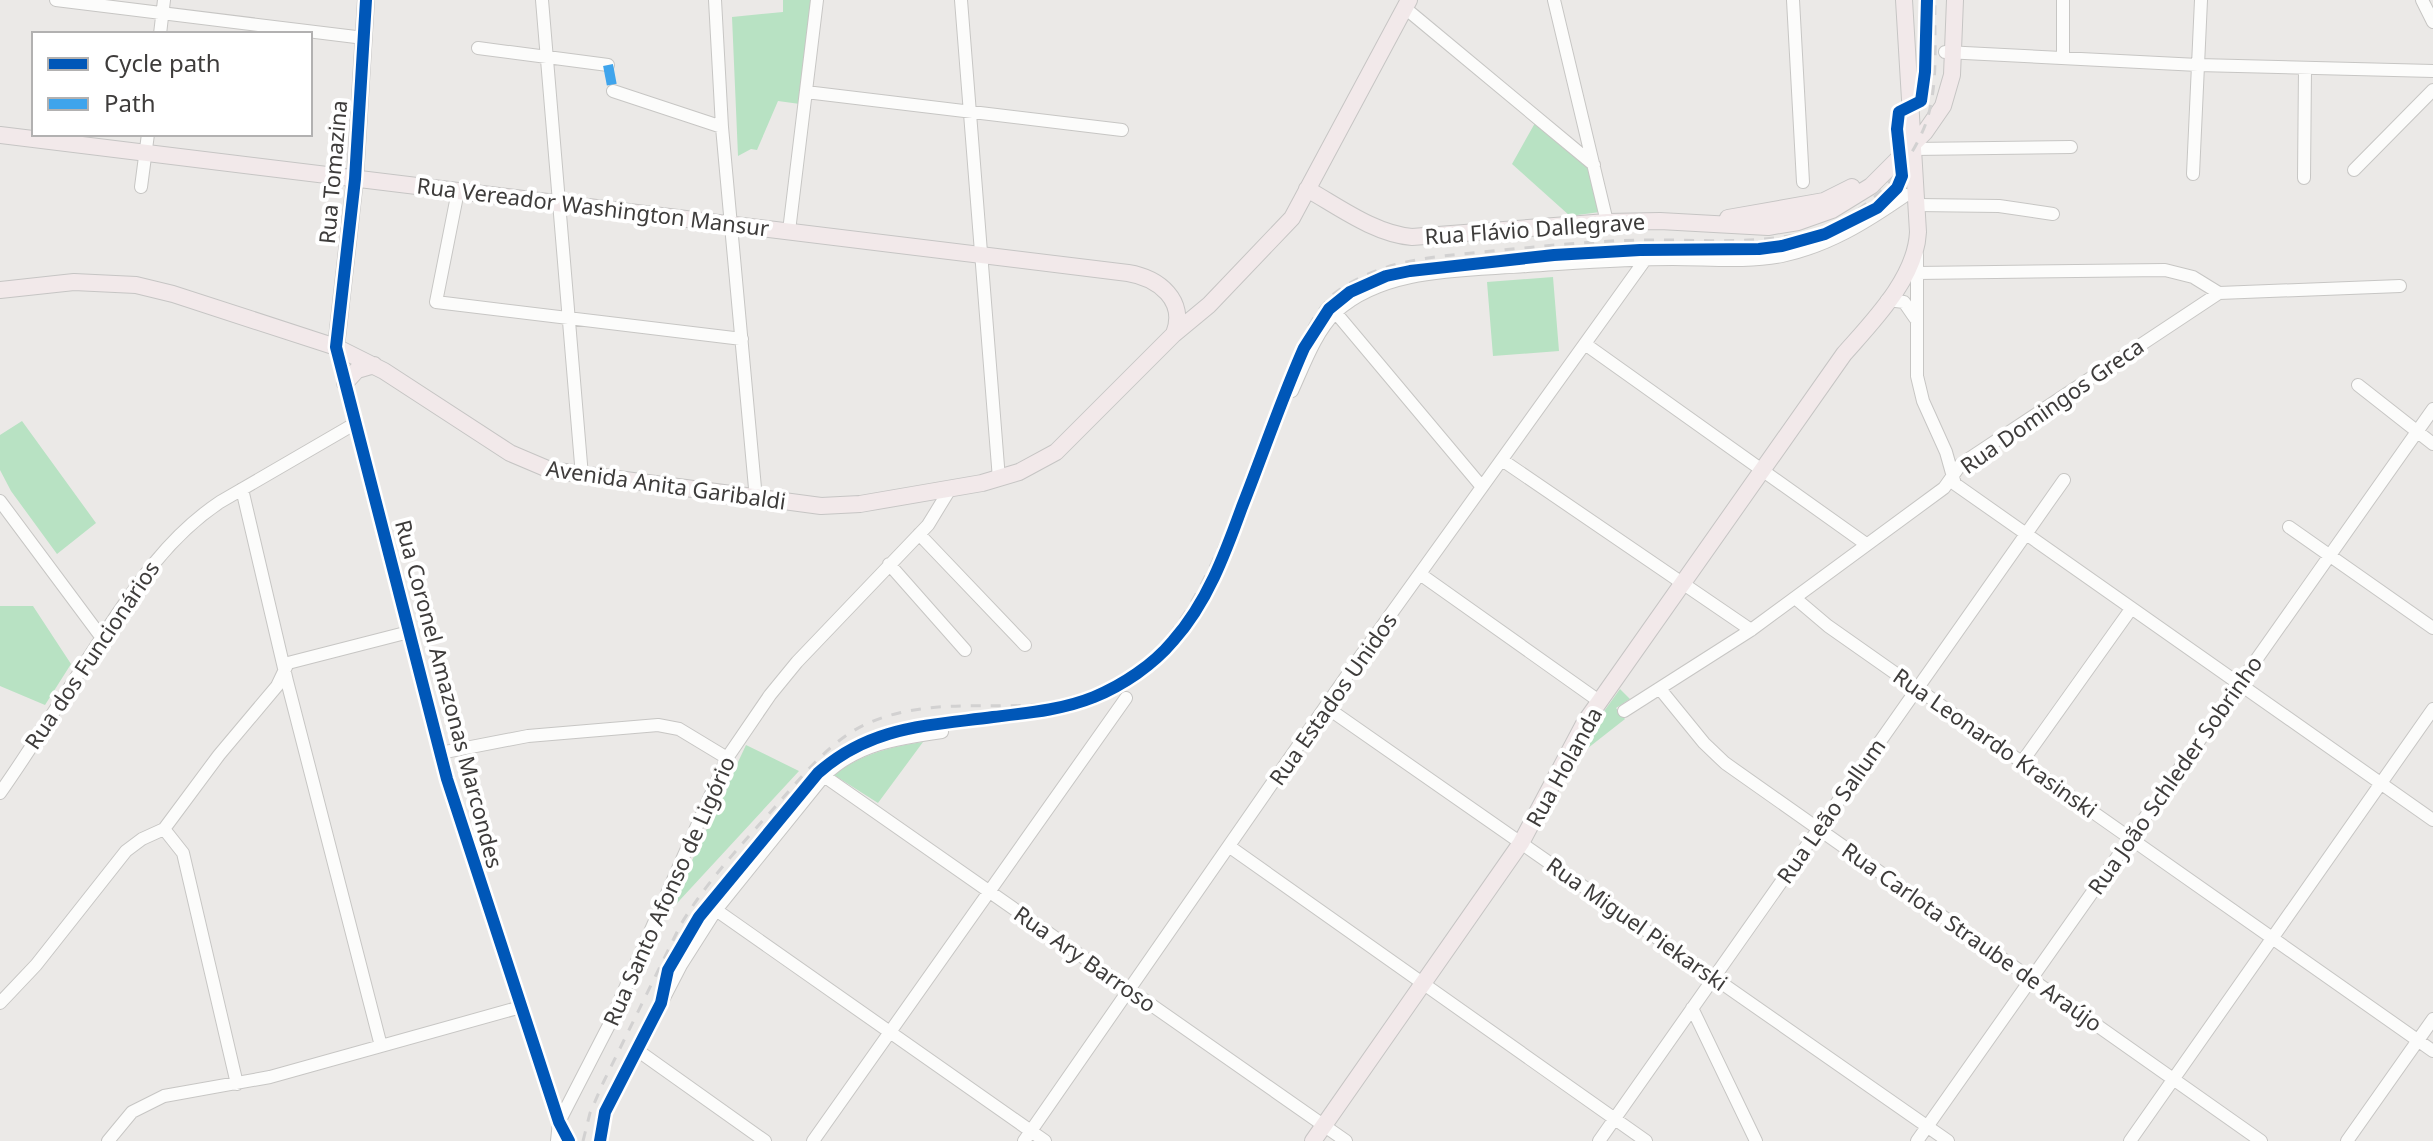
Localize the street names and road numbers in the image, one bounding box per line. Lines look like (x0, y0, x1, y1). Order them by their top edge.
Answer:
street label: Rua Tomazina (311, 99, 353, 245)
street label: Rua Vereador Washington Mansur (415, 170, 771, 242)
street label: Rua Flávio Dallegrave (1424, 205, 1646, 251)
street label: Rua Domingos Greca (1954, 330, 2149, 480)
street label: Avenida Anita Garibaldi (544, 452, 788, 516)
street label: Rua Coronel Amazonas Marcondes (389, 516, 511, 871)
street label: Rua dos Funcionários (17, 554, 165, 755)
street label: Rua Estados Unidos (1261, 606, 1403, 791)
street label: Rua João Schleder Sobrinho (2080, 649, 2268, 900)
street label: Rua Leonardo Krasinski (1888, 660, 2103, 824)
street label: Rua Holanda (1518, 701, 1608, 832)
street label: Rua Leão Sallum (1769, 732, 1891, 889)
street label: Rua Santo Afonso de Ligório (595, 751, 741, 1030)
street label: Rua Carlota Straube de Araújo (1837, 835, 2109, 1038)
street label: Rua Miguel Piekarski (1541, 849, 1734, 997)
street label: Rua Ary Barroso (1009, 898, 1163, 1018)

